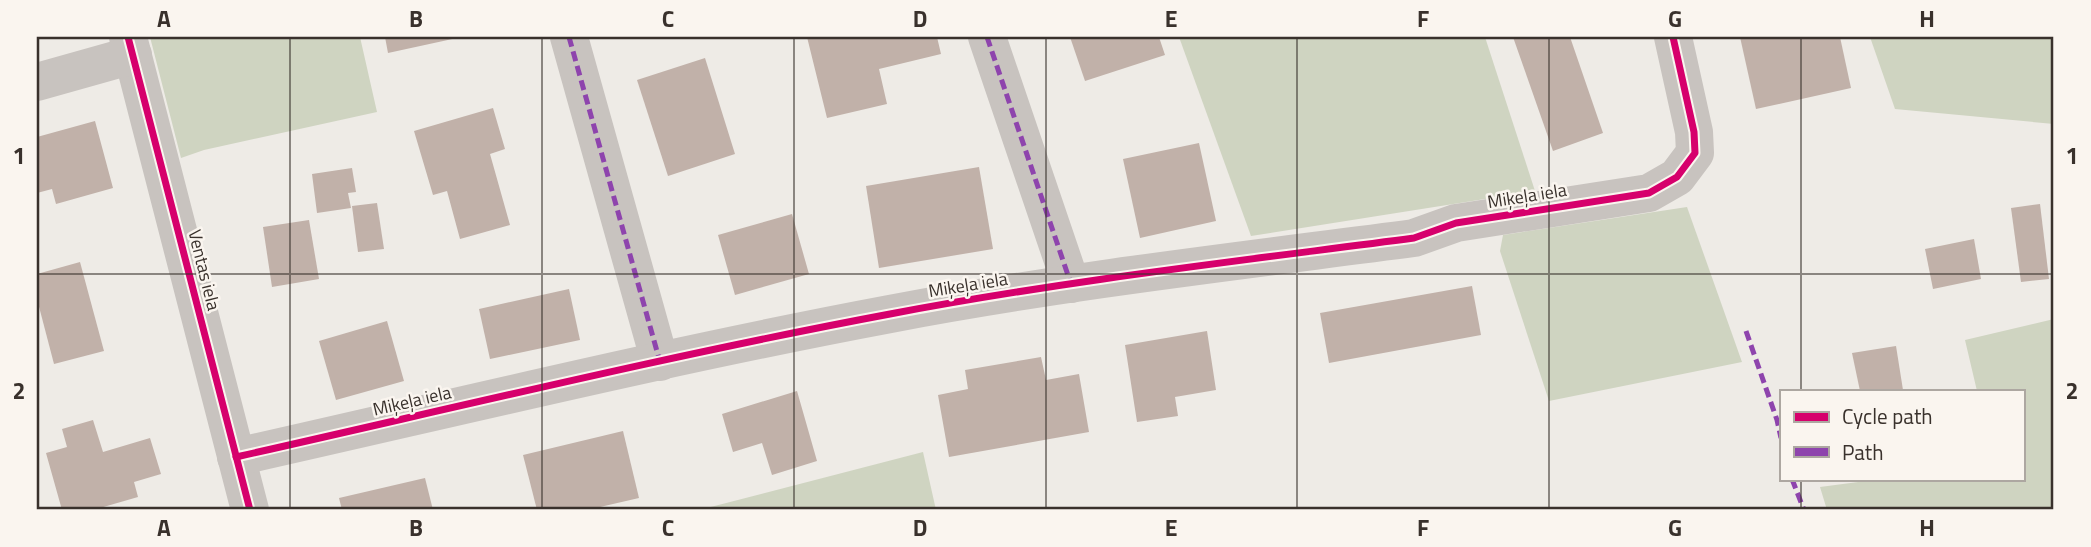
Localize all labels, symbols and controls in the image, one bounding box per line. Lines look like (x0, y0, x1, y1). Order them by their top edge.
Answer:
text: A (157, 1, 171, 36)
text: B (409, 1, 423, 36)
text: C (662, 1, 674, 36)
text: D (913, 1, 927, 36)
text: E (1165, 1, 1177, 36)
text: F (1417, 1, 1429, 36)
text: G (1668, 1, 1682, 36)
text: H (1919, 1, 1935, 36)
text: 1 (13, 138, 25, 173)
text: 1 (2066, 138, 2078, 173)
street label: Miķeļa iela (1485, 176, 1568, 215)
street label: Ventas iela (181, 227, 228, 313)
street label: Miķeļa iela (926, 265, 1009, 304)
text: 2 (13, 373, 25, 408)
text: 2 (2066, 373, 2078, 408)
street label: Miķeļa iela (370, 378, 454, 423)
legend (1780, 390, 2024, 480)
text: Cycle path (1842, 400, 1933, 432)
text: Path (1842, 436, 1884, 468)
text: A (157, 510, 171, 545)
text: B (409, 510, 423, 545)
text: C (662, 510, 674, 545)
text: D (913, 510, 927, 545)
text: E (1165, 510, 1177, 545)
text: F (1417, 510, 1429, 545)
text: G (1668, 510, 1682, 545)
text: H (1919, 510, 1935, 545)

